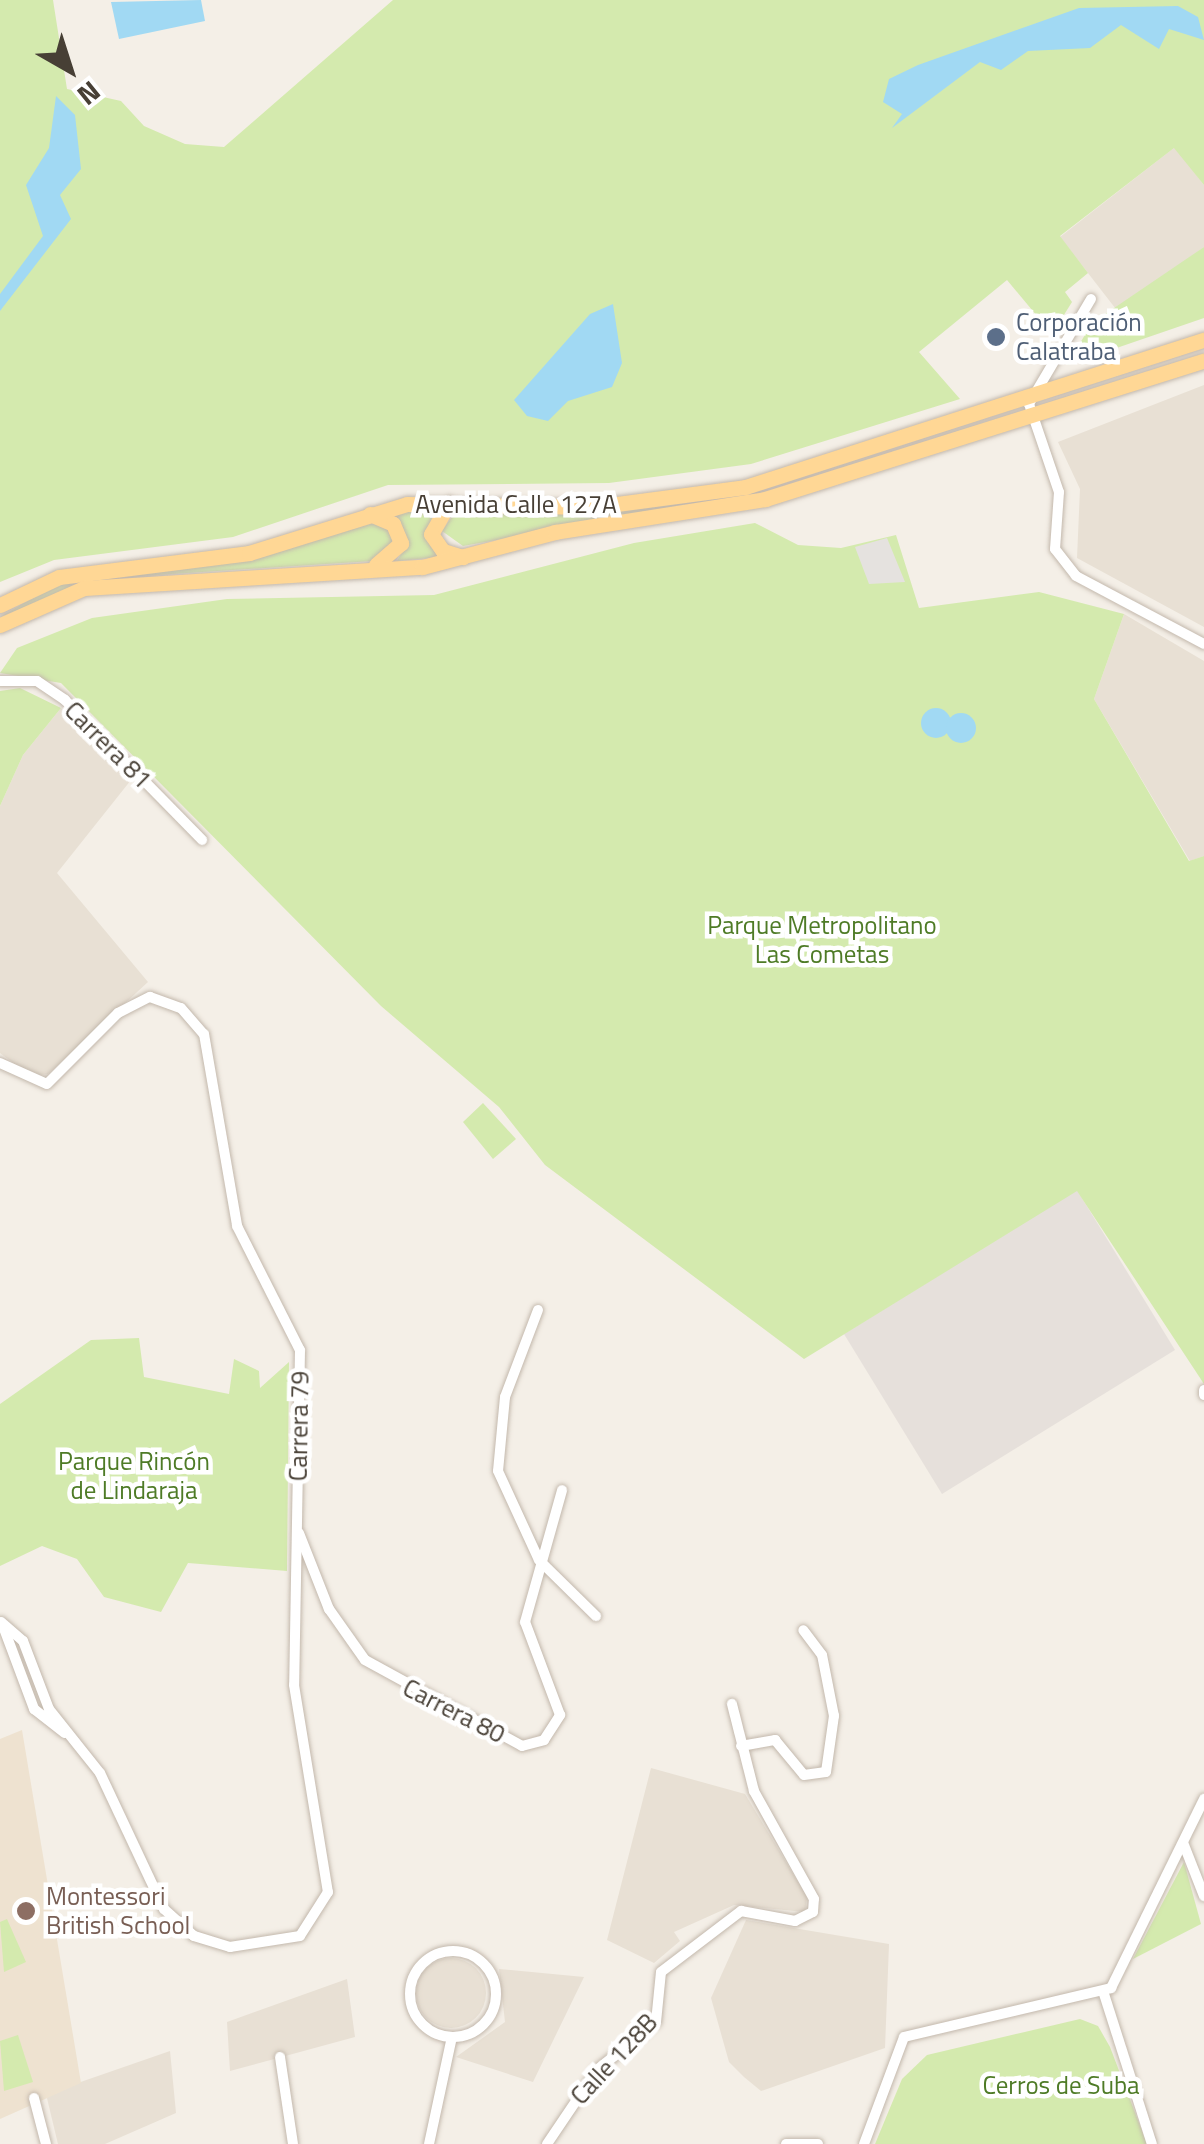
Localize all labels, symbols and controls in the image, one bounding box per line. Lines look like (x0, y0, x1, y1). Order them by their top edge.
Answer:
north arrow (20, 20, 120, 120)
text: N (68, 71, 110, 117)
place label: Corporación Calatraba (1016, 308, 1142, 367)
marker: Corporación Calatraba (985, 326, 1007, 348)
street label: Avenida Calle 127A (415, 489, 617, 519)
street label: Carrera 81 (58, 695, 158, 795)
park label: Parque Metropolitano Las Cometas (707, 911, 937, 970)
street label: Carrera 79 (283, 1371, 315, 1481)
park label: Parque Rincón de Lindaraja (58, 1447, 210, 1506)
street label: Carrera 80 (398, 1673, 510, 1749)
place label: Montessori British School (46, 1882, 190, 1941)
marker: Montessori British School (15, 1900, 37, 1922)
street label: Calle 128B (564, 2007, 664, 2111)
park label: Cerros de Suba (982, 2070, 1140, 2100)

